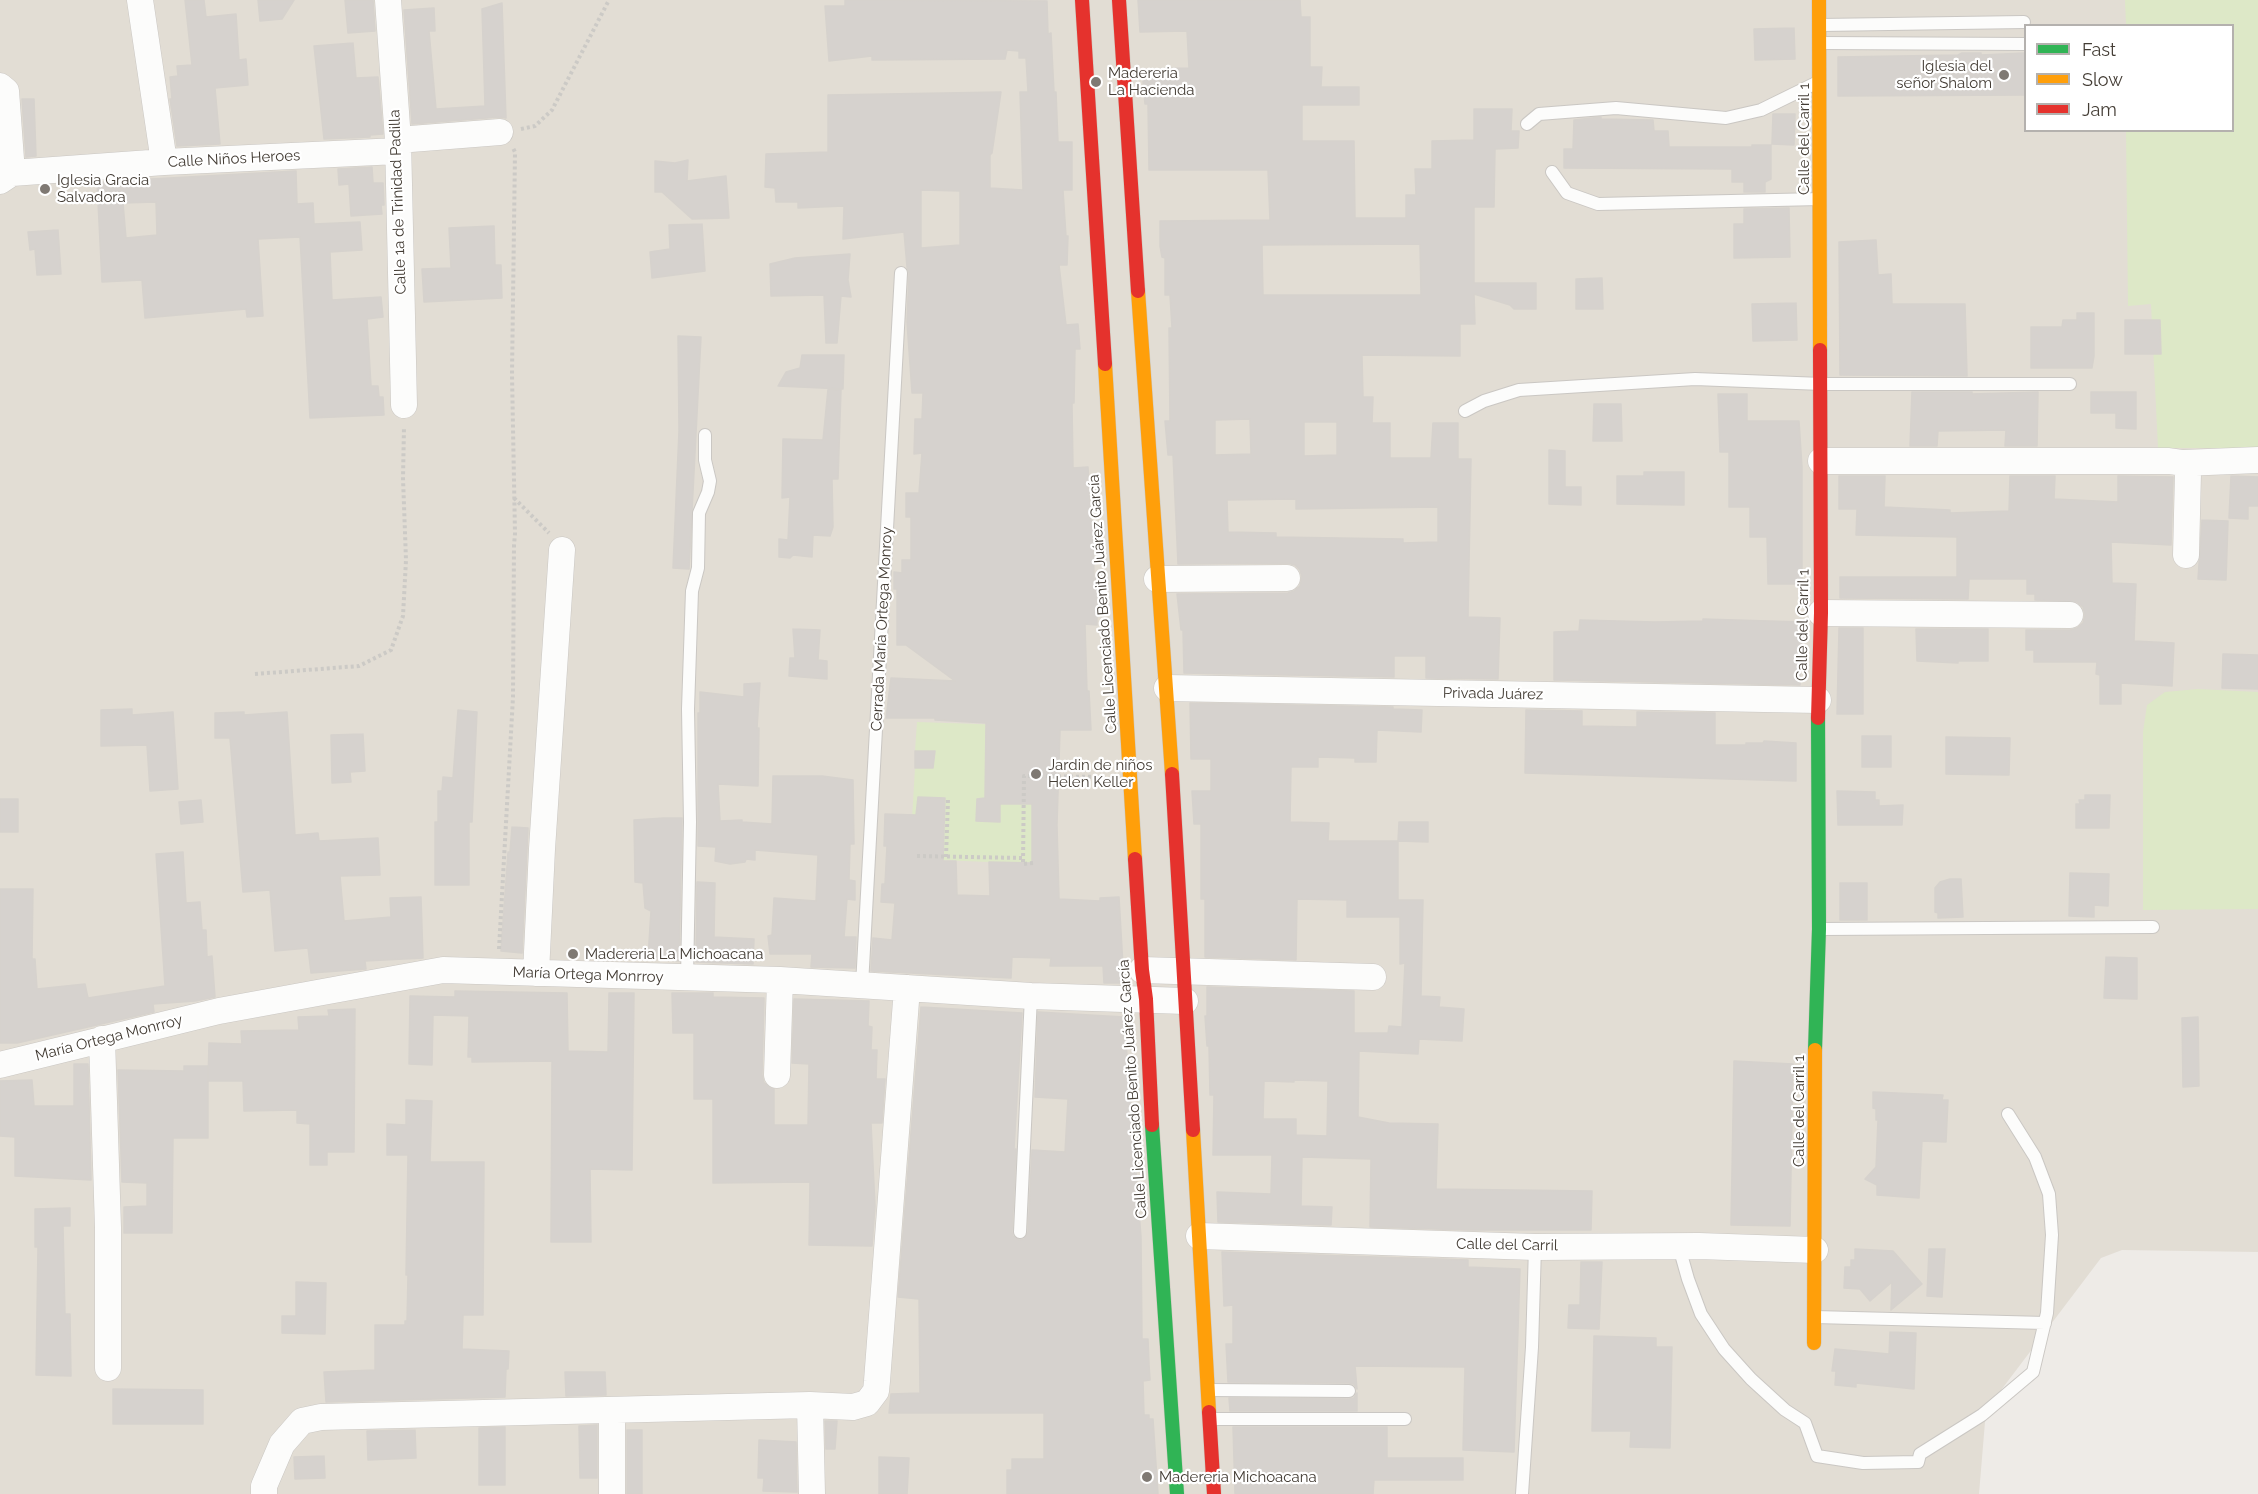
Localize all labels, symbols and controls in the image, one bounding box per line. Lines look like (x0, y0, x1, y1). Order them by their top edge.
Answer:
legend (2024, 24, 2234, 132)
text: Fast (2082, 39, 2116, 60)
place label: Iglesia del señor Shalom (1896, 57, 1992, 92)
place label: Madereria La Hacienda (1108, 64, 1194, 99)
marker: Iglesia del señor Shalom (1997, 68, 2011, 82)
text: Slow (2082, 69, 2123, 90)
marker: Madereria La Hacienda (1089, 75, 1103, 89)
street label: Calle del Carril 1 (1795, 83, 1813, 195)
text: Jam (2082, 99, 2117, 120)
street label: Calle 1a de Trinidad Padilla (386, 109, 410, 295)
street label: Calle Niños Heroes (167, 147, 301, 171)
place label: Iglesia Gracia Salvadora (57, 171, 149, 206)
marker: Iglesia Gracia Salvadora (38, 182, 52, 196)
street label: Calle Licenciado Benito Juárez García (1085, 474, 1121, 734)
street label: Cerrada María Ortega Monroy (868, 526, 896, 732)
street label: Calle del Carril 1 (1793, 569, 1813, 681)
street label: Privada Juárez (1443, 684, 1543, 704)
place label: Jardin de niños Helen Keller (1048, 756, 1152, 791)
marker: Jardin de niños Helen Keller (1029, 767, 1043, 781)
place label: Madereria La Michoacana (585, 945, 763, 963)
marker: Madereria La Michoacana (566, 947, 580, 961)
street label: Calle Licenciado Benito Juárez García (1115, 959, 1151, 1219)
street label: María Ortega Monrroy (512, 963, 664, 987)
street label: María Ortega Monrroy (34, 1011, 184, 1065)
street label: Calle del Carril 1 (1790, 1055, 1808, 1167)
street label: Calle del Carril (1456, 1235, 1558, 1255)
place label: Madereria Michoacana (1159, 1468, 1317, 1486)
marker: Madereria Michoacana (1140, 1470, 1154, 1484)

